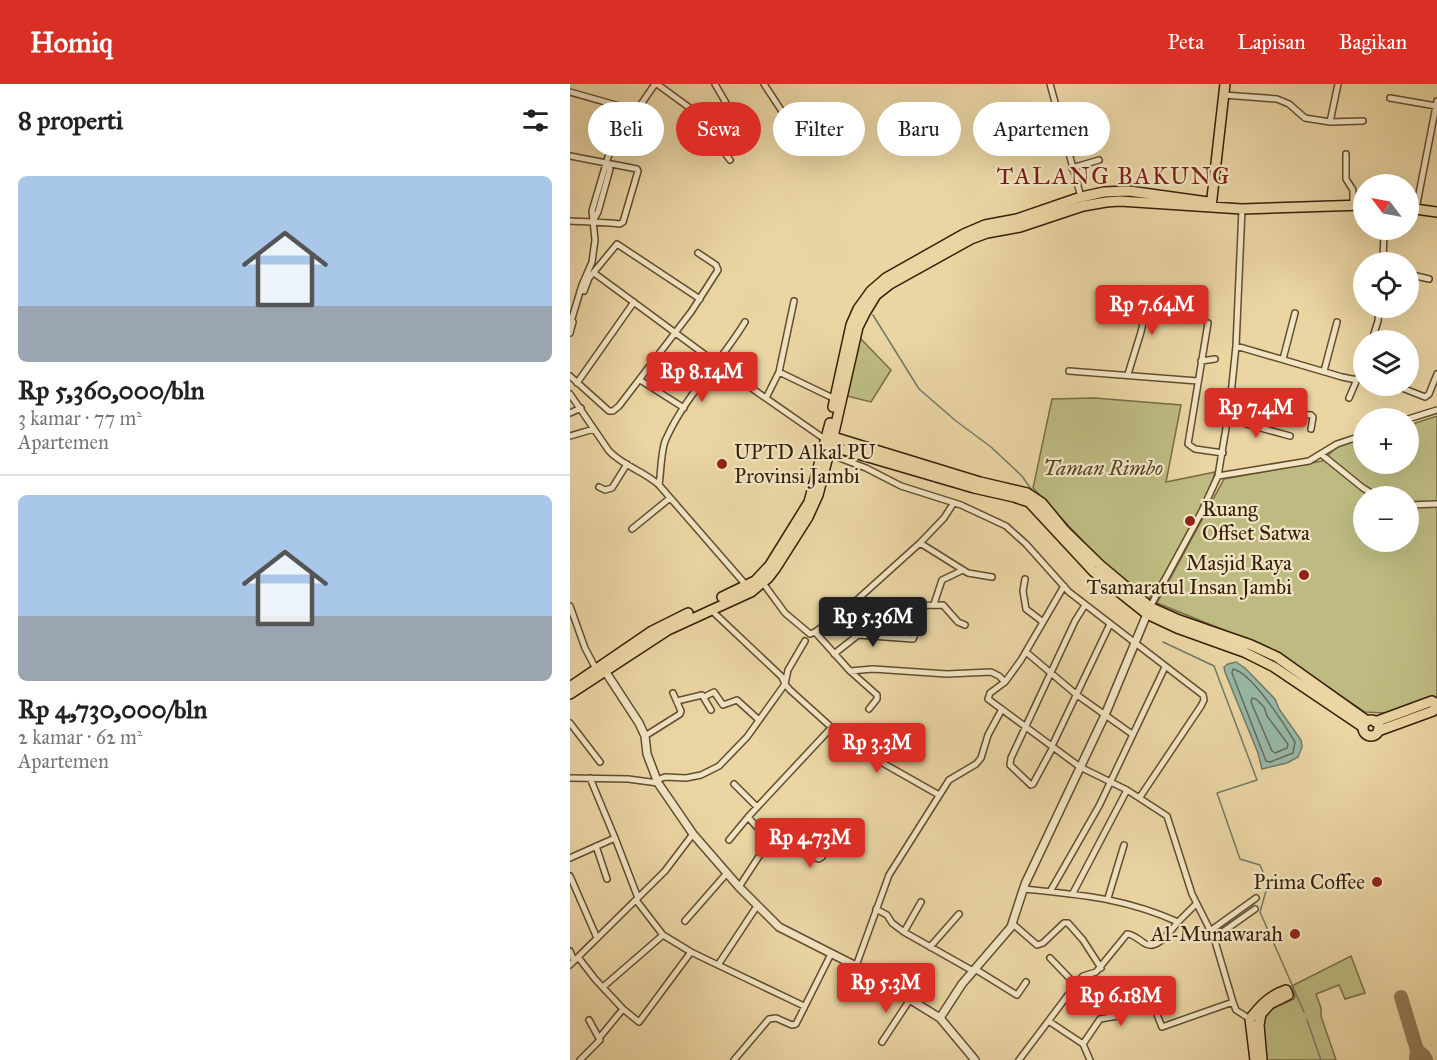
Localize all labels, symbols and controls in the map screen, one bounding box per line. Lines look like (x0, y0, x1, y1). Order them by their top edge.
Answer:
text: Homiq (30, 25, 113, 60)
text: Peta (1168, 29, 1204, 55)
text: Lapisan (1237, 29, 1306, 55)
text: Bagikan (1339, 29, 1407, 55)
chip: Beli (588, 102, 664, 156)
chip: Sewa (676, 102, 761, 156)
chip: Filter (773, 102, 865, 156)
chip: Baru (877, 102, 961, 156)
chip: Apartemen (973, 102, 1110, 156)
text: 8 properti (18, 104, 123, 136)
icon: filters (519, 104, 552, 137)
district label: TALANG BAKUNG (997, 161, 1231, 191)
north arrow (1353, 174, 1419, 240)
map controls (1353, 174, 1419, 552)
icon: home (231, 215, 339, 323)
button: locate (1353, 252, 1419, 318)
pin: Rp 7.64M (1090, 285, 1214, 336)
text: Rp 7.64M (1110, 292, 1194, 316)
button: layers (1353, 330, 1419, 396)
pin: Rp 8.14M (640, 352, 764, 403)
text: Rp 8.14M (661, 359, 743, 383)
text: Rp 5,360,000/bln (18, 374, 205, 406)
pin: Rp 7.4M (1201, 388, 1311, 439)
text: Rp 7.4M (1219, 395, 1293, 419)
text: 3 kamar · 77 m² (18, 406, 142, 430)
button: + (1353, 408, 1419, 474)
text: Apartemen (18, 430, 109, 454)
place label: UPTD Alkal PU Provinsi Jambi (734, 439, 876, 489)
park label: Taman Rimbo (1043, 455, 1163, 481)
marker: UPTD Alkal PU Provinsi Jambi (715, 457, 729, 471)
button: − (1353, 486, 1419, 552)
place label: Ruang Offset Satwa (1202, 496, 1310, 546)
marker: Ruang Offset Satwa (1183, 514, 1197, 528)
icon: home (231, 534, 339, 642)
place label: Masjid Raya Tsamaratul Insan Jambi (1087, 550, 1292, 600)
marker: Masjid Raya Tsamaratul Insan Jambi (1297, 568, 1311, 582)
pin: Rp 5.36M (811, 597, 935, 648)
text: Rp 5.36M (833, 604, 913, 628)
text: Rp 4,730,000/bln (18, 693, 207, 725)
pin: Rp 3.3M (822, 723, 932, 774)
text: 2 kamar · 62 m² (18, 725, 143, 749)
text: Rp 3.3M (842, 730, 912, 754)
text: Apartemen (18, 749, 109, 773)
pin: Rp 4.73M (748, 818, 872, 869)
text: Rp 4.73M (769, 825, 851, 849)
place label: Prima Coffee (1253, 869, 1365, 895)
marker: Prima Coffee (1370, 875, 1384, 889)
place label: Al-Munawarah (1150, 921, 1283, 947)
marker: Al-Munawarah (1288, 927, 1302, 941)
pin: Rp 5.3M (831, 963, 941, 1014)
text: Rp 5.3M (851, 970, 921, 994)
pin: Rp 6.18M (1059, 976, 1183, 1027)
text: Rp 6.18M (1080, 983, 1162, 1007)

